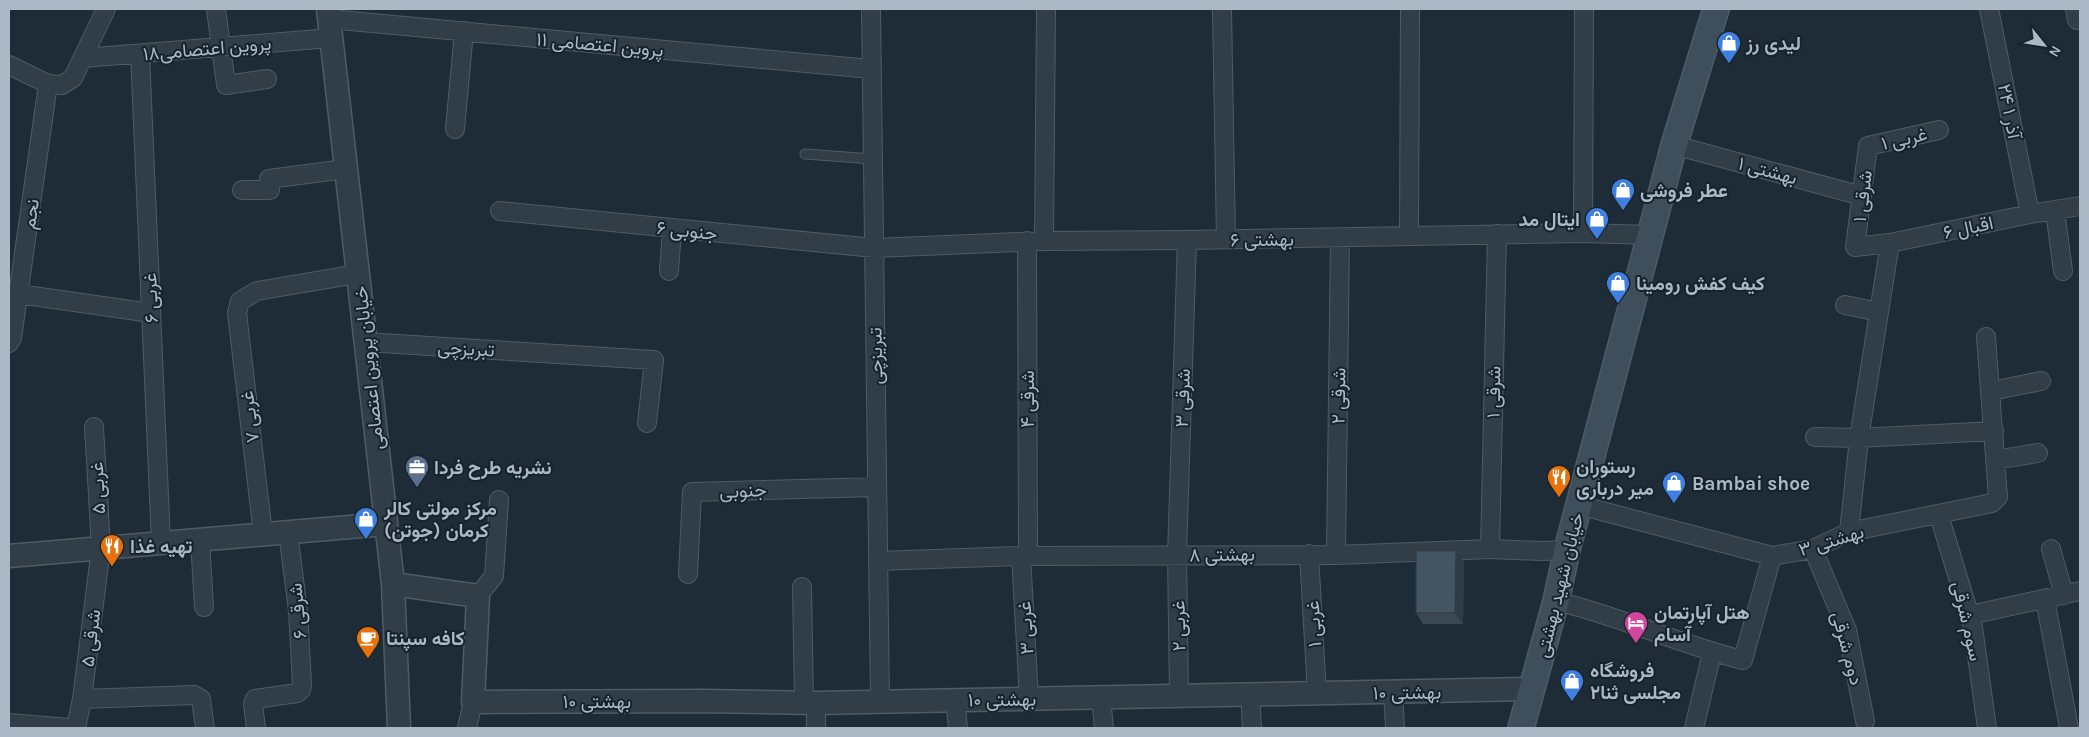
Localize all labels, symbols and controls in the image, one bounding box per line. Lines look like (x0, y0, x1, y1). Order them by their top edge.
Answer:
north arrow (2019, 20, 2069, 70)
street label: پروین اعتصامی ۱۱ (535, 28, 664, 64)
shop icon: لیدی رز (1716, 30, 1742, 64)
street label: پروین اعتصامی۱۸ (142, 32, 272, 68)
place label: لیدی رز (1745, 33, 1801, 56)
text: N (2045, 43, 2065, 60)
street label: ۲۴ آذر ۱ (1993, 82, 2025, 142)
street label: غربی ۱ (1879, 123, 1929, 155)
street label: بهشتی ۱ (1736, 153, 1800, 189)
street label: شرقی ۱ (1849, 169, 1877, 223)
shop icon: عطر فروشی (1610, 177, 1636, 211)
place label: عطر فروشی (1640, 180, 1728, 203)
street label: نجم (18, 198, 45, 231)
shop icon: ایتال مد (1584, 206, 1610, 240)
place label: ایتال مد (1518, 209, 1580, 231)
street label: اقبال ۶ (1941, 212, 1995, 244)
street label: جنوبی ۶ (655, 217, 718, 245)
street label: بهشتی ۶ (1230, 228, 1294, 252)
shop icon: کیف کفش رومینا (1605, 270, 1631, 304)
street label: غربی ۶ (139, 272, 163, 323)
place label: کیف کفش رومینا (1636, 273, 1765, 296)
street label: خیابان پروین اعتصامی (349, 285, 391, 451)
street label: تبریزچی (864, 327, 889, 385)
street label: تبریزچی (437, 337, 495, 363)
street label: شرقی ۱ (1483, 366, 1505, 418)
street label: شرقی ۳ (1171, 368, 1195, 428)
street label: شرقی ۲ (1328, 368, 1350, 424)
street label: شرقی ۴ (1017, 370, 1039, 428)
street label: غربی ۷ (236, 390, 264, 444)
office icon: نشریه طرح فردا (404, 454, 430, 488)
place label: رستوران میر درباری (1576, 456, 1654, 501)
place label: نشریه طرح فردا (434, 457, 552, 480)
street label: غربی ۵ (86, 461, 110, 515)
restaurant icon: رستوران میر درباری (1546, 464, 1572, 498)
shop icon: Bambai shoe (1661, 470, 1687, 504)
place label: Bambai shoe (1692, 473, 1810, 495)
street label: جنوبی (719, 479, 767, 503)
place label: مرکز مولتی کالر کرمان (جوتن) (383, 498, 497, 543)
shop icon: مرکز مولتی کالر کرمان (جوتن) (353, 506, 379, 540)
street label: خیابان شهید بهشتی (1531, 510, 1589, 660)
street label: بهشتی ۳ (1796, 521, 1867, 561)
restaurant icon: تهیه غذا (99, 533, 125, 567)
place label: تهیه غذا (130, 536, 193, 558)
street label: بهشتی ۸ (1189, 543, 1255, 567)
street label: سوم شرقی (1946, 579, 1987, 664)
street label: شرقی ۶ (285, 582, 311, 640)
street label: غربی ۲ (1168, 600, 1190, 652)
street label: غربی ۱ (1302, 600, 1326, 648)
street label: غربی ۳ (1014, 601, 1038, 655)
place label: هتل آپارتمان آسام (1654, 602, 1750, 647)
street label: شرقی ۵ (77, 608, 105, 668)
street label: دوم شرقی (1826, 609, 1867, 688)
hotel icon: هتل آپارتمان آسام (1623, 610, 1649, 644)
cafe icon: کافه سپنتا (355, 625, 381, 659)
place label: کافه سپنتا (386, 628, 465, 652)
place label: فروشگاه مجلسی ثنا۲ (1590, 660, 1681, 704)
shop icon: فروشگاه مجلسی ثنا۲ (1559, 668, 1585, 702)
street label: بهشتی ۱۰ (1373, 681, 1441, 705)
street label: بهشتی ۱۰ (968, 688, 1036, 712)
street label: بهشتی ۱۰ (563, 691, 631, 713)

